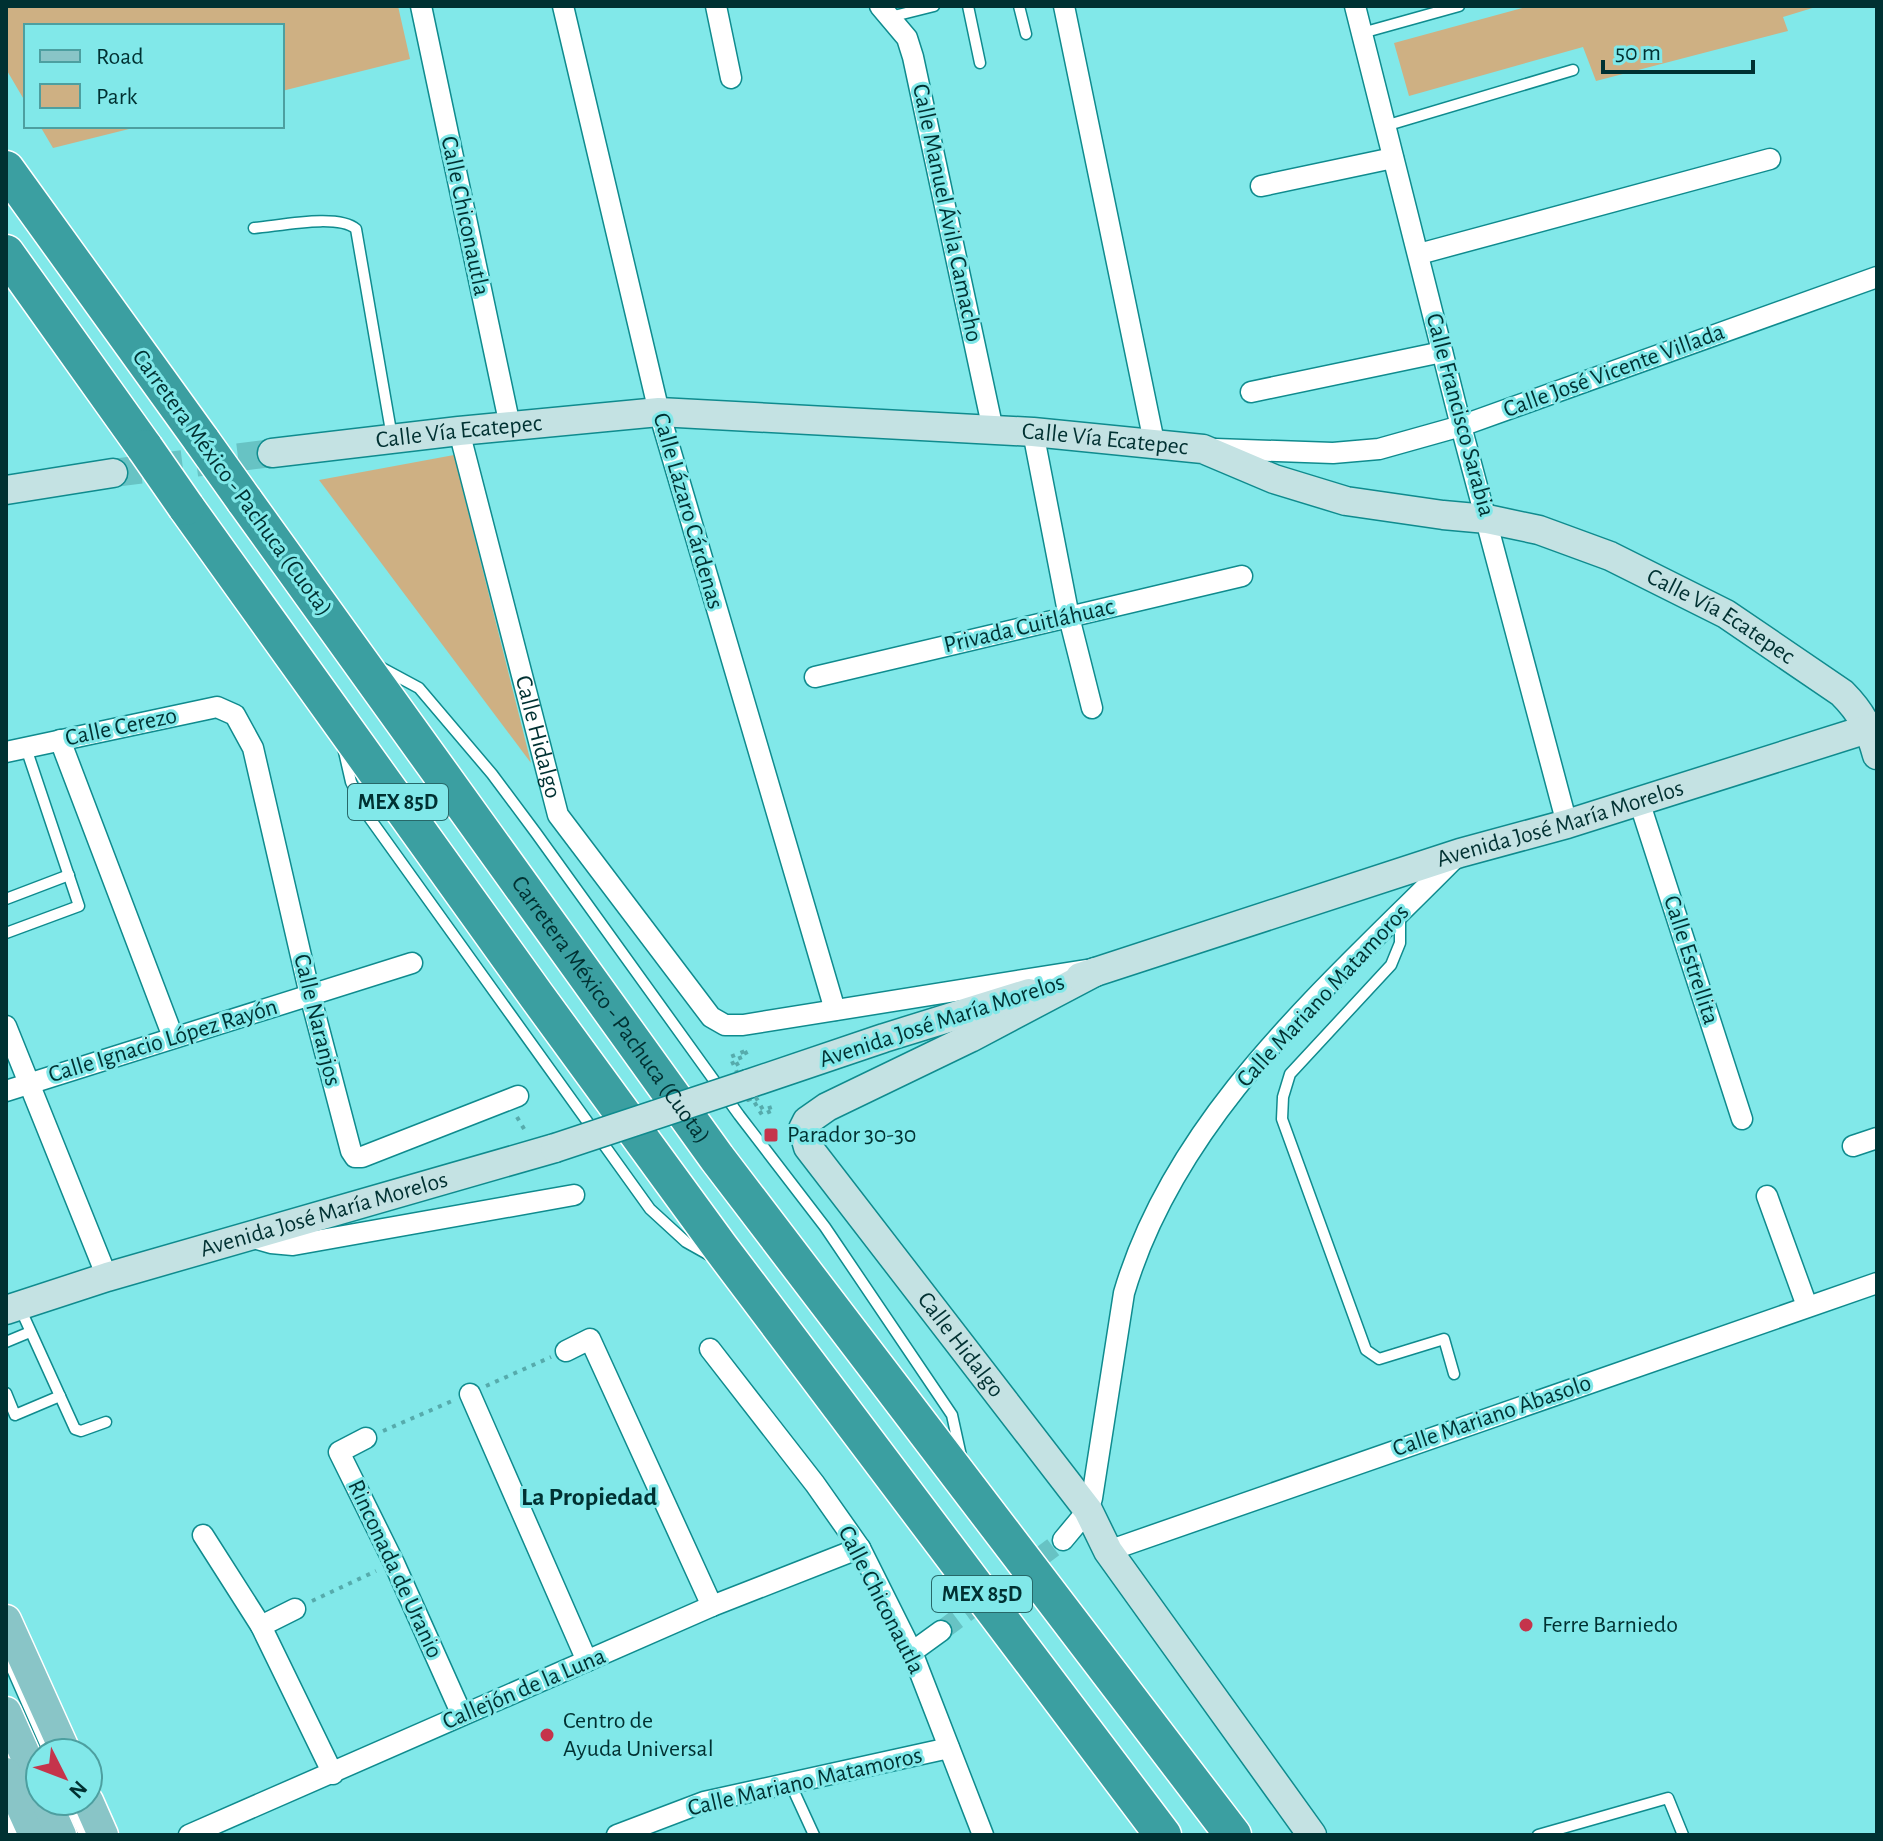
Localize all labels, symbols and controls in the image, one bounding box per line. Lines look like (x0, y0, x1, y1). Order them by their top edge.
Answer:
legend (24, 24, 284, 128)
scale bar (1603, 24, 1753, 74)
text: 50 m (1615, 41, 1661, 65)
text: Road (96, 45, 144, 69)
street label: Calle Manuel Ávila Camacho (908, 81, 988, 344)
text: Park (96, 85, 137, 109)
street label: Calle Chiconautla (436, 134, 494, 298)
street label: Calle Francisco Sarabia (1421, 311, 1499, 519)
street label: Calle José Vicente Villada (1500, 320, 1728, 422)
street label: Carretera México - Pachuca (Cuota) (127, 345, 337, 621)
street label: Calle Lázaro Cárdenas (649, 410, 727, 612)
street label: Calle Vía Ecatepec (374, 411, 543, 453)
street label: Calle Vía Ecatepec (1021, 419, 1189, 459)
street label: Calle Vía Ecatepec (1643, 564, 1799, 669)
street label: Privada Cuitláhuac (942, 595, 1116, 657)
street label: Calle Hidalgo (511, 673, 565, 801)
street label: Calle Cerezo (63, 703, 179, 751)
street label: Avenida José María Morelos (1434, 776, 1687, 872)
road number: MEX 85D (348, 784, 448, 820)
street label: Carretera México - Pachuca (Cuota) (506, 872, 715, 1148)
street label: Calle Estrellita (1659, 893, 1723, 1027)
street label: Calle Mariano Matamoros (1232, 900, 1414, 1092)
street label: Calle Naranjos (289, 952, 345, 1088)
street label: Avenida José María Morelos (816, 970, 1068, 1072)
street label: Calle Ignacio López Rayón (46, 995, 280, 1087)
place label: Parador 30-30 (787, 1123, 916, 1147)
marker: Parador 30-30 (762, 1126, 780, 1144)
street label: Avenida José María Morelos (197, 1168, 450, 1262)
street label: Calle Hidalgo (913, 1288, 1008, 1402)
street label: Calle Mariano Abasolo (1390, 1371, 1594, 1461)
street label: Rinconada de Uranio (343, 1476, 447, 1662)
district label: La Propiedad (521, 1484, 657, 1510)
street label: Calle Chiconautla (833, 1522, 929, 1678)
road number: MEX 85D (932, 1576, 1032, 1612)
place label: Ferre Barniedo (1542, 1613, 1678, 1637)
marker: Ferre Barniedo (1517, 1616, 1535, 1634)
street label: Callejón de la Luna (439, 1644, 609, 1734)
place label: Centro de Ayuda Universal (563, 1709, 714, 1761)
marker: Centro de Ayuda Universal (538, 1726, 556, 1744)
north arrow (24, 1737, 104, 1817)
street label: Calle Mariano Matamoros (685, 1743, 925, 1821)
text: N (65, 1777, 91, 1803)

